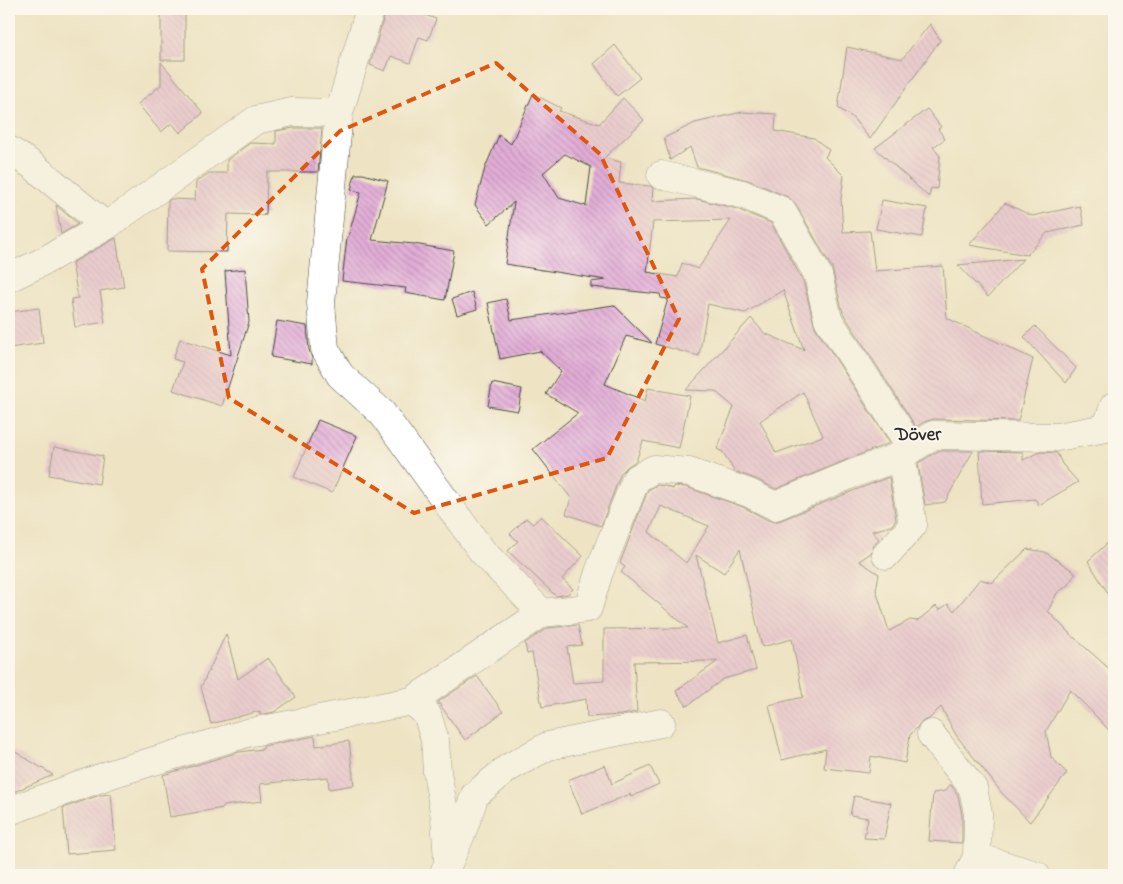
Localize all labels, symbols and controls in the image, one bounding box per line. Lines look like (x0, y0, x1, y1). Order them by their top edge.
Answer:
district label: Döver (894, 422, 942, 449)

